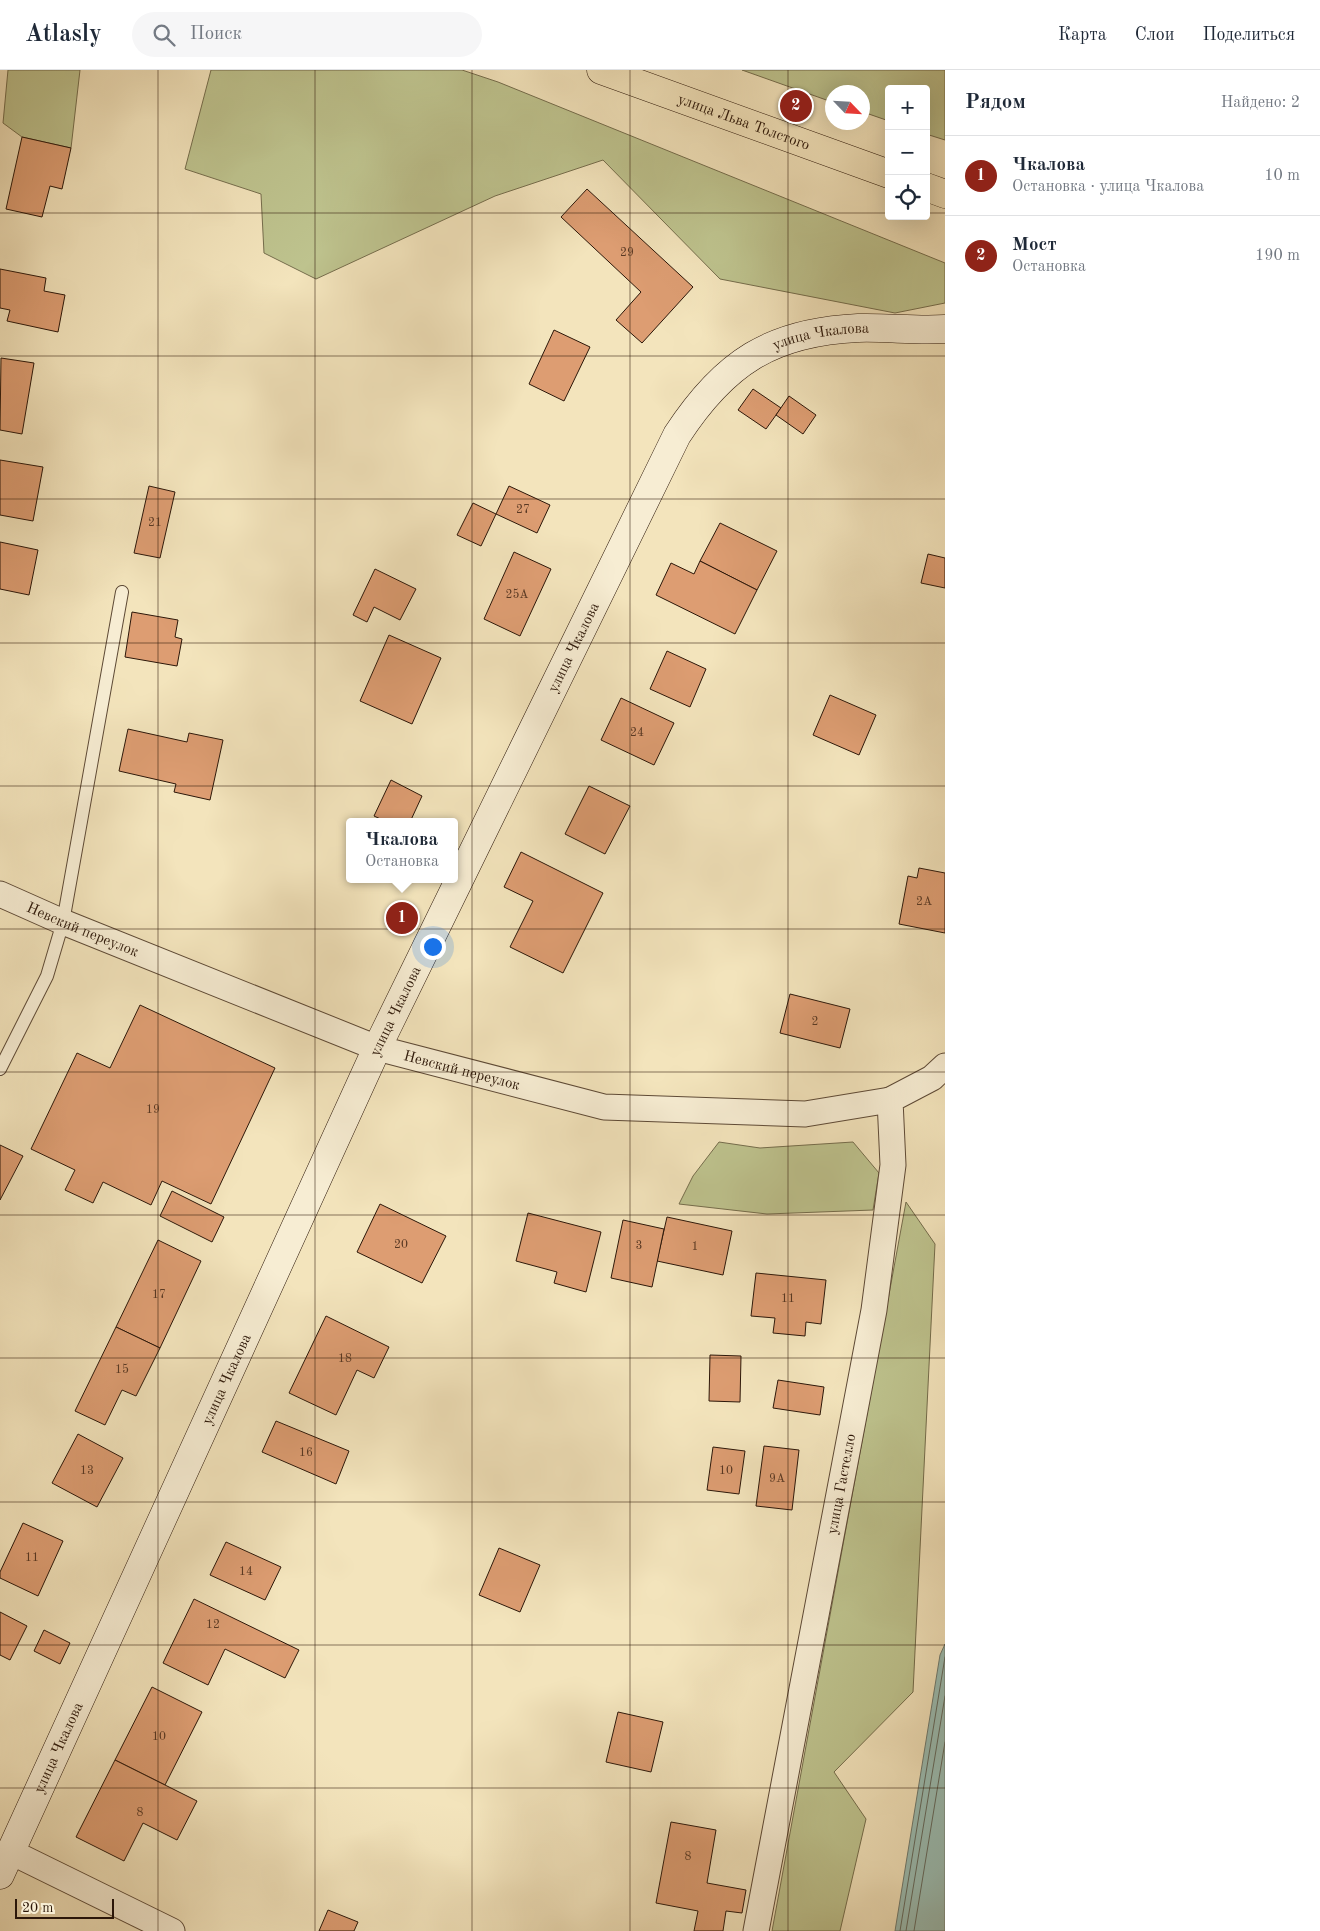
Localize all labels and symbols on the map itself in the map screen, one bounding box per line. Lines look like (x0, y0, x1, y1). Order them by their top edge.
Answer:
north arrow (825, 85, 870, 130)
pin: 2 (780, 87, 812, 125)
street label: улица Льва Толстого (675, 92, 811, 154)
house number: 29 (620, 247, 634, 259)
street label: улица Чкалова (771, 322, 870, 354)
house number: 27 (516, 504, 530, 516)
house number: 21 (148, 517, 162, 529)
house number: 25А (505, 588, 529, 601)
street label: улица Чкалова (546, 600, 603, 695)
house number: 24 (630, 727, 644, 739)
house number: 2А (916, 896, 932, 908)
pin: 1 (386, 899, 418, 937)
street label: Невский переулок (24, 901, 141, 961)
your location (420, 934, 446, 960)
street label: улица Чкалова (368, 964, 425, 1059)
house number: 2 (812, 1016, 818, 1028)
street label: Невский переулок (402, 1049, 522, 1094)
house number: 19 (146, 1104, 160, 1116)
house number: 20 (394, 1239, 408, 1251)
house number: 3 (636, 1240, 642, 1252)
house number: 1 (692, 1241, 698, 1253)
house number: 17 (152, 1289, 166, 1301)
house number: 11 (781, 1293, 795, 1305)
street label: улица Чкалова (200, 1331, 255, 1428)
house number: 18 (338, 1353, 352, 1365)
house number: 15 (115, 1363, 129, 1376)
street label: улица Гастелло (826, 1433, 859, 1536)
house number: 16 (299, 1447, 313, 1459)
house number: 13 (80, 1465, 94, 1477)
house number: 10 (719, 1465, 733, 1477)
house number: 9А (769, 1473, 785, 1485)
house number: 11 (25, 1552, 39, 1564)
house number: 14 (239, 1566, 253, 1578)
house number: 12 (206, 1619, 220, 1631)
street label: улица Чкалова (32, 1700, 87, 1796)
house number: 10 (152, 1731, 166, 1743)
house number: 8 (137, 1807, 144, 1819)
house number: 8 (685, 1851, 692, 1863)
scale bar (15, 1896, 114, 1919)

